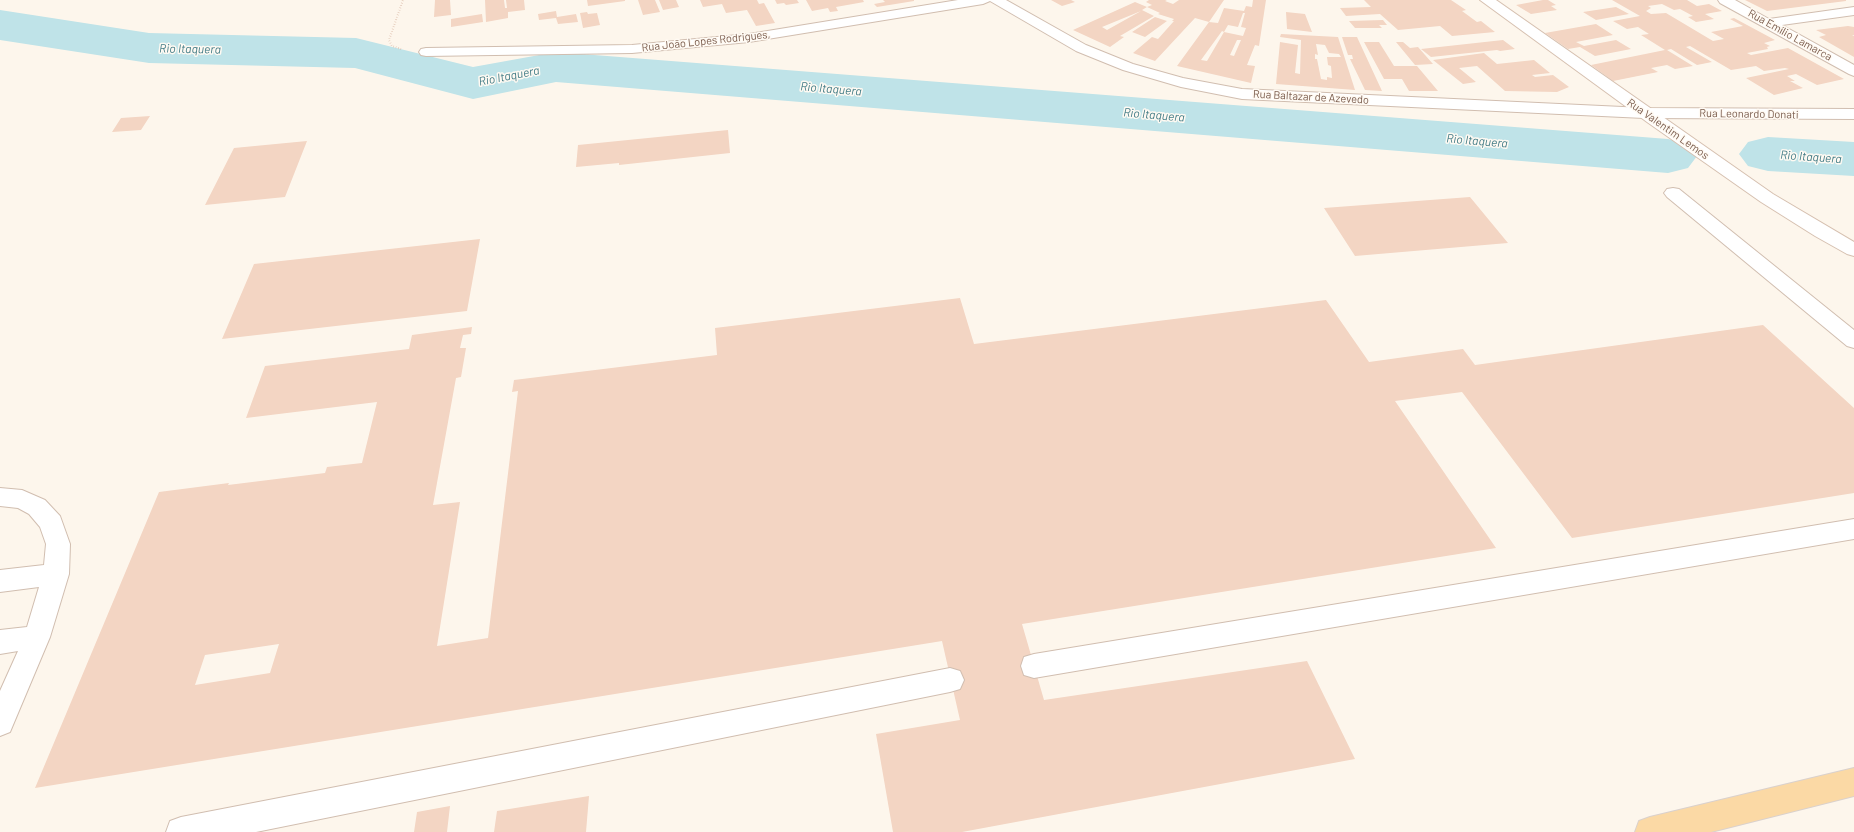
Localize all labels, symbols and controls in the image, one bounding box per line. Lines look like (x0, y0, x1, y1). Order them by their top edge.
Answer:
street label: Rua Emílio Lamarca (1746, 6, 1834, 64)
street label: Rua João Lopes Rodrigues, (641, 28, 771, 54)
water label: Rio Itaquera (159, 41, 221, 57)
water label: Rio Itaquera (477, 63, 541, 89)
water label: Rio Itaquera (800, 79, 862, 99)
street label: Rua Baltazar de Azevedo (1253, 87, 1369, 107)
street label: Rua Valentim Lemos (1625, 96, 1711, 162)
water label: Rio Itaquera (1123, 105, 1185, 125)
street label: Rua Leonardo Donati (1699, 107, 1799, 121)
water label: Rio Itaquera (1446, 131, 1508, 151)
water label: Rio Itaquera (1780, 148, 1842, 166)

